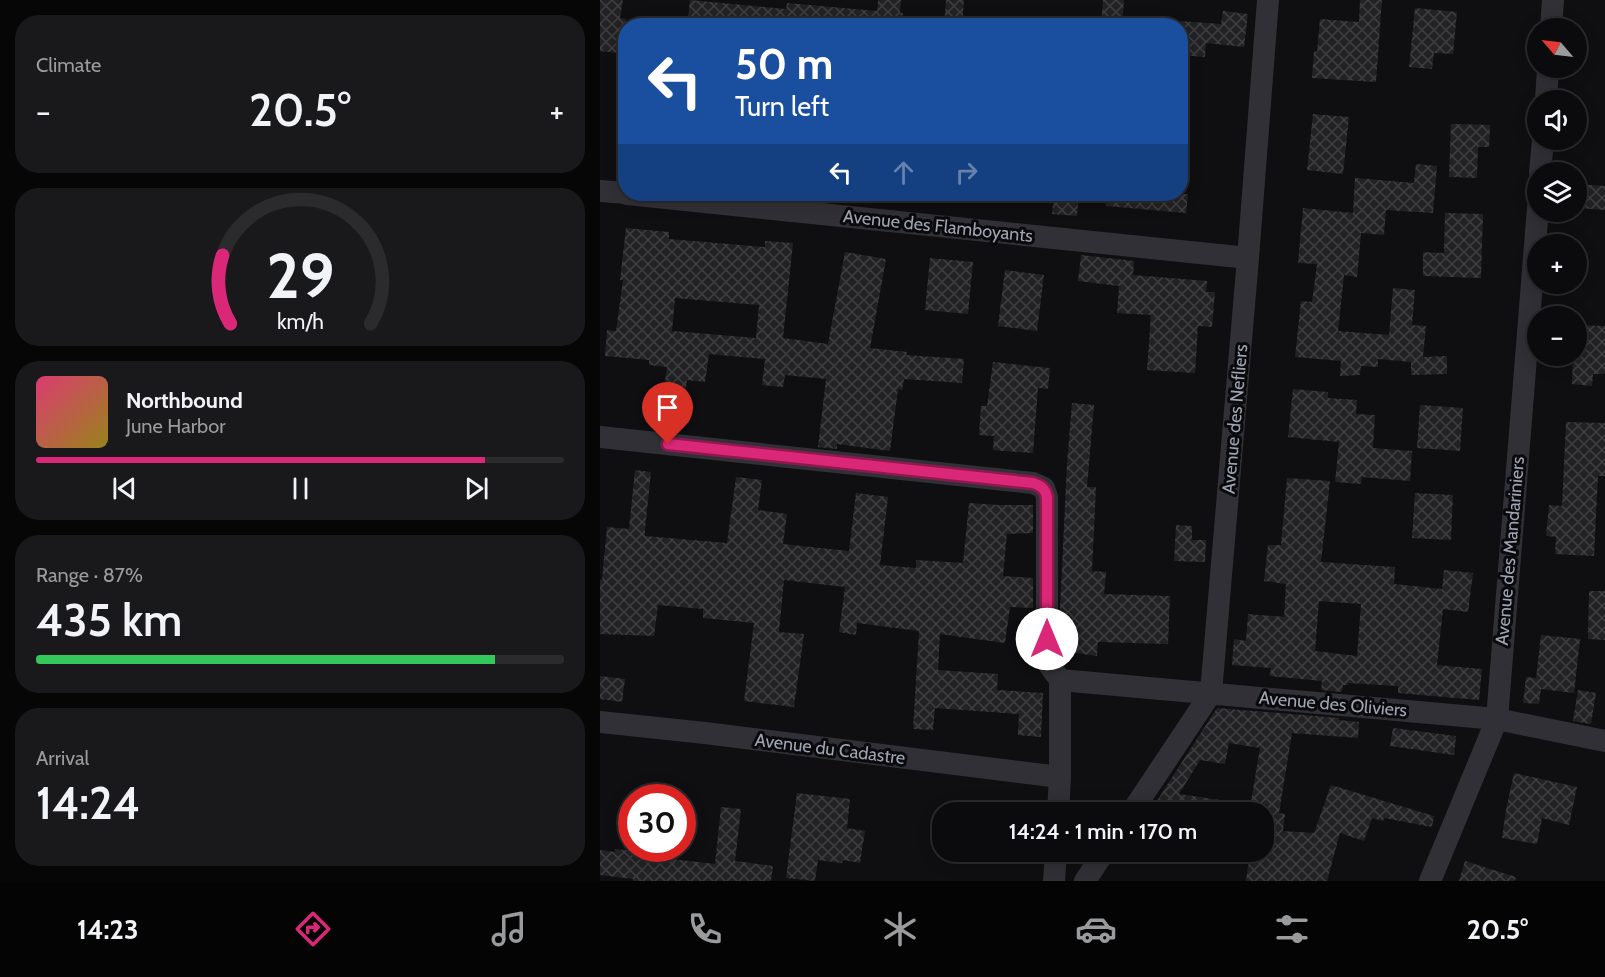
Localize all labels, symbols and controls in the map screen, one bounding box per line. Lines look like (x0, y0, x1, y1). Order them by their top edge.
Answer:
north arrow (1527, 18, 1587, 78)
map controls (1527, 18, 1587, 366)
text: 50 m (735, 38, 833, 90)
icon: left (636, 42, 714, 120)
text: Climate (36, 53, 101, 77)
text: 20.5° (249, 83, 351, 137)
text: Turn left (735, 90, 829, 123)
button: sound (1527, 90, 1587, 150)
text: − (36, 91, 51, 131)
text: + (549, 91, 564, 131)
icon: left (824, 156, 857, 189)
icon: ahead (887, 156, 920, 189)
icon: right (950, 156, 983, 189)
button: layers (1527, 162, 1587, 222)
street label: Avenue des Flamboyants (842, 205, 1034, 247)
button: + (1527, 234, 1587, 294)
text: 29 (266, 238, 334, 314)
button: − (1527, 306, 1587, 366)
text: km/h (277, 309, 323, 335)
street label: Avenue des Nefliers (1218, 343, 1252, 495)
pin (642, 382, 693, 444)
text: Northbound (126, 387, 243, 414)
icon: arrive (651, 391, 684, 424)
text: June Harbor (126, 414, 226, 438)
street label: Avenue des Mandariniers (1491, 456, 1529, 646)
icon: previous (108, 472, 141, 505)
icon: pause (284, 472, 317, 505)
icon: next (460, 472, 493, 505)
text: Range · 87% (36, 563, 143, 587)
text: 435 km (36, 593, 182, 647)
position arrow (1015, 607, 1079, 671)
street label: Avenue des Oliviers (1258, 687, 1408, 721)
street label: Avenue du Cadastre (754, 729, 906, 769)
text: Arrival (36, 746, 89, 770)
text: 14:24 (36, 776, 140, 830)
speed limit sign: 30 (618, 784, 696, 862)
text: 14:24 · 1 min · 170 m (1009, 818, 1197, 845)
icon: directions (292, 908, 334, 950)
icon: music (488, 908, 530, 950)
icon: phone (684, 908, 726, 950)
icon: climate (879, 908, 921, 950)
icon: car (1075, 908, 1117, 950)
icon: filters (1271, 908, 1313, 950)
text: 14:23 (77, 913, 138, 946)
text: 20.5° (1467, 913, 1528, 946)

